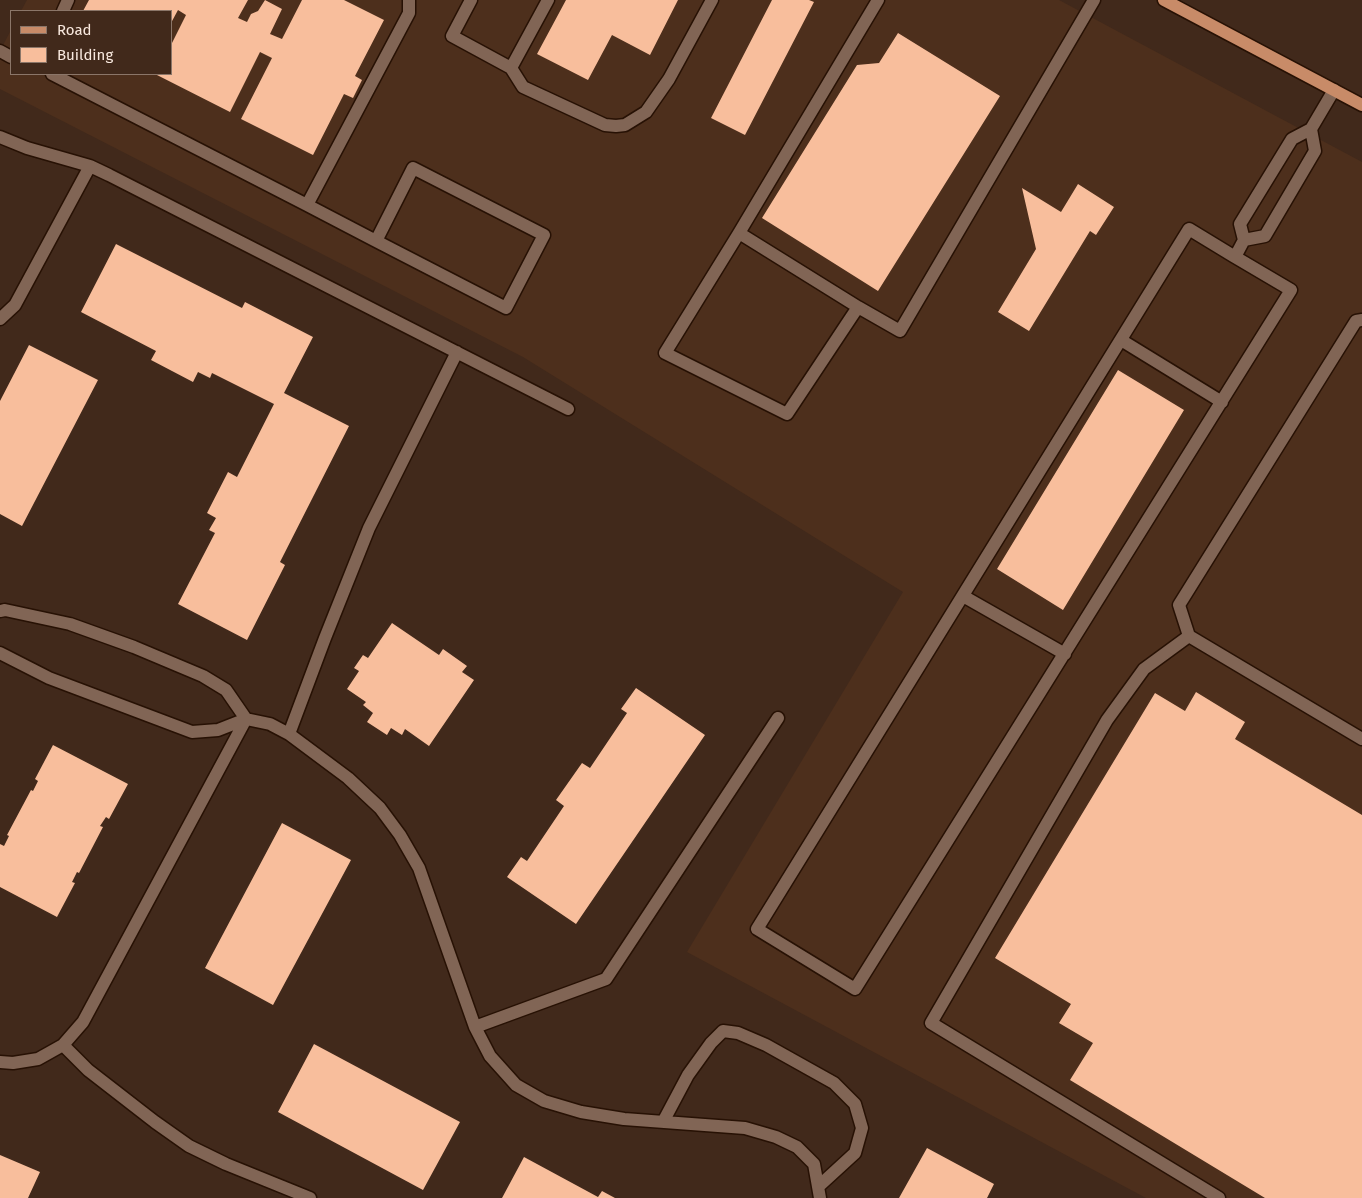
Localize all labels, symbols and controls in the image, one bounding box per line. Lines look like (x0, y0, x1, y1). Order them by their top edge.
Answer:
legend (10, 10, 172, 75)
text: Road (57, 21, 92, 39)
text: Building (57, 46, 113, 64)

